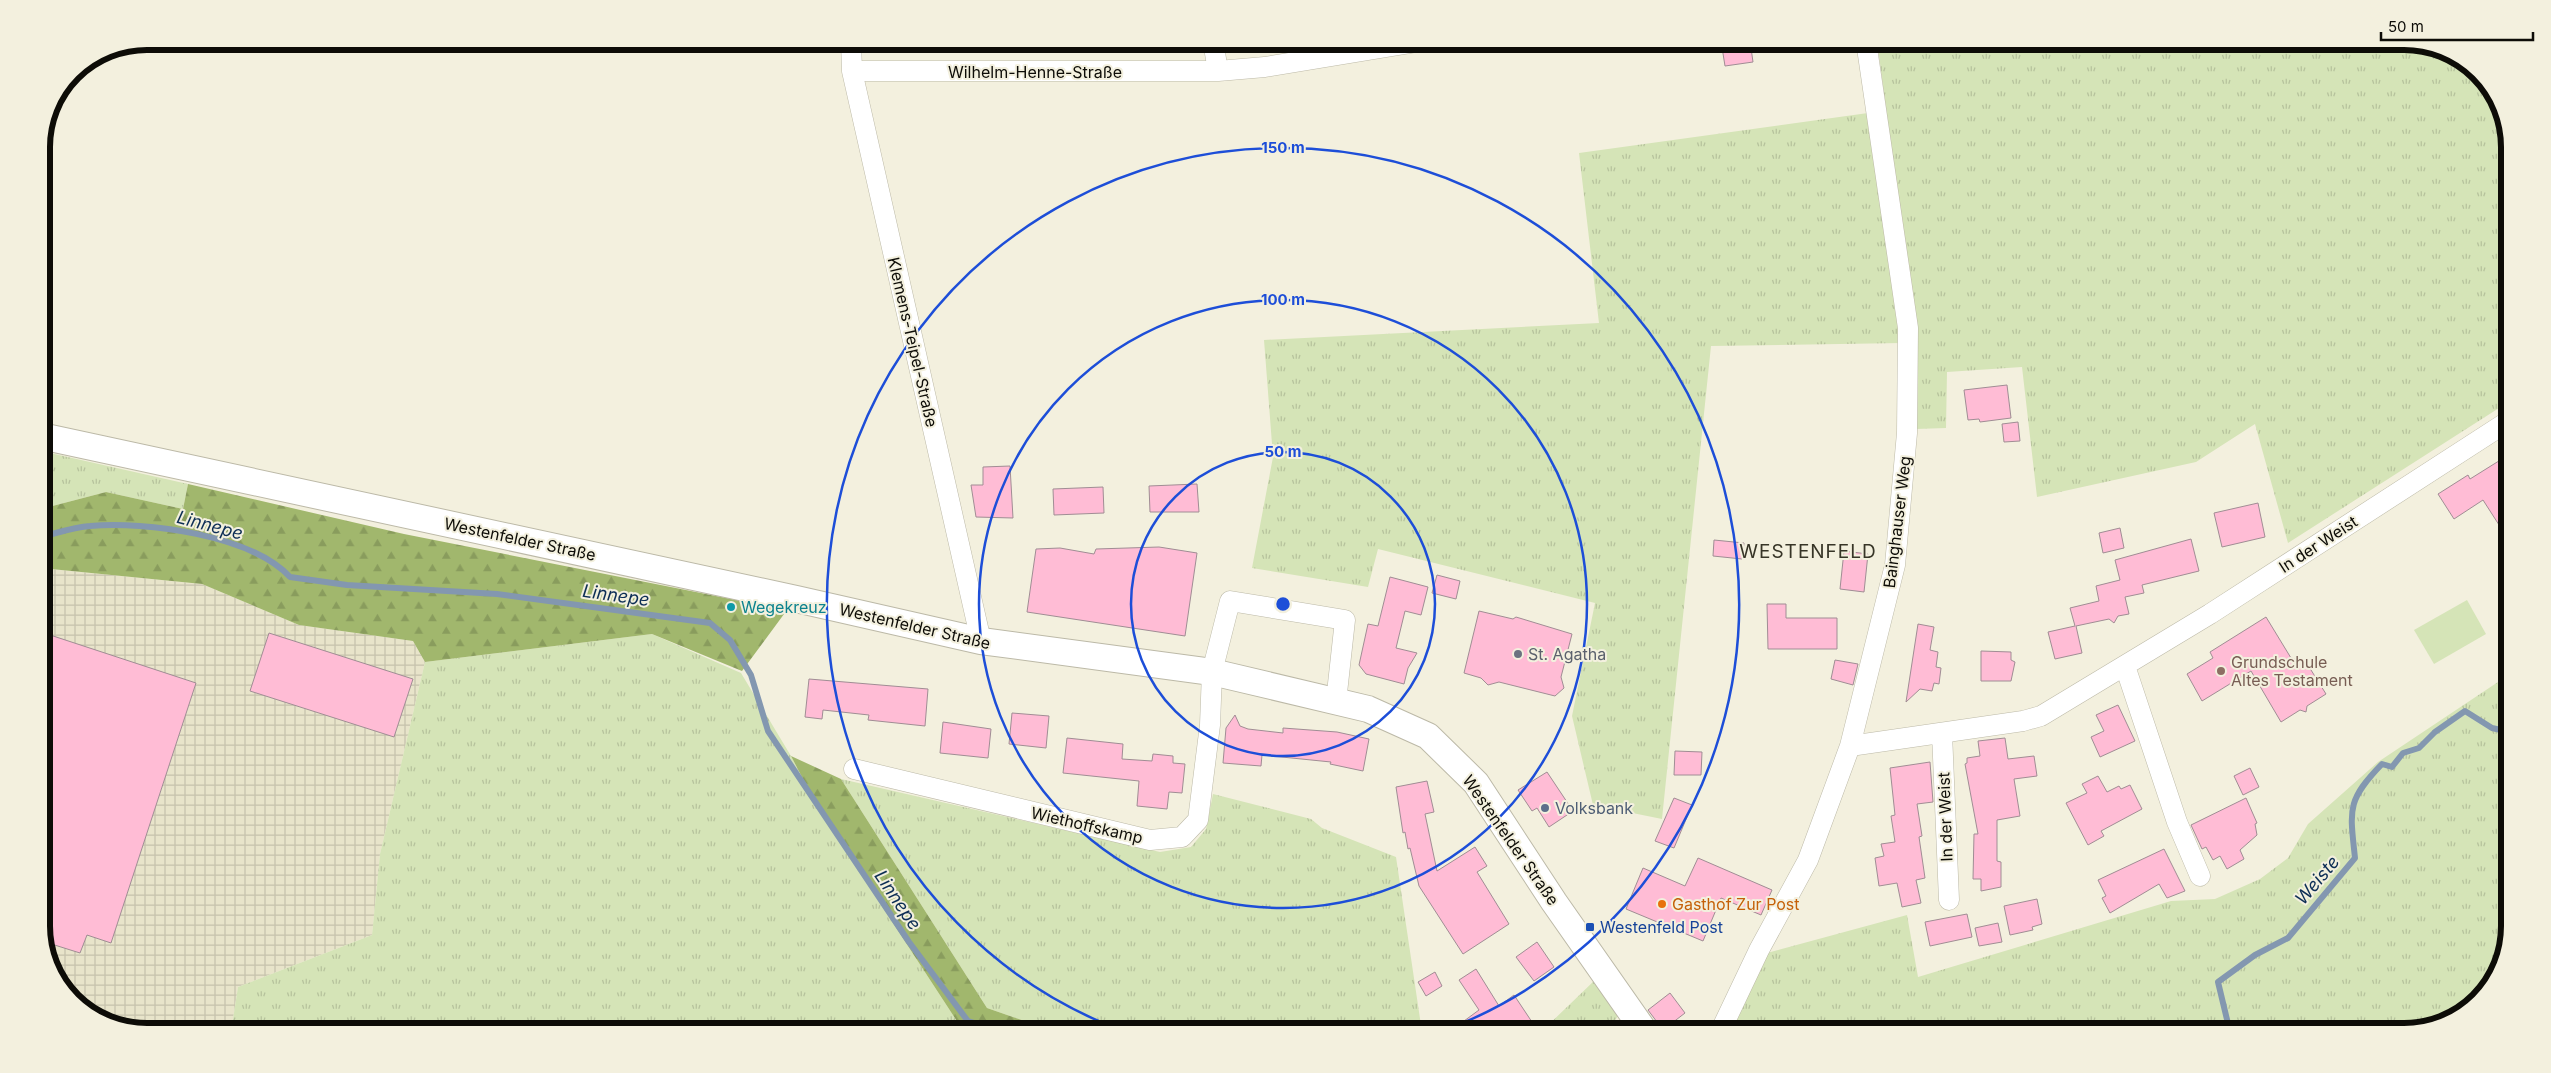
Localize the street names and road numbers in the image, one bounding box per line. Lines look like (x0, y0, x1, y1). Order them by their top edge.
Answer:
street label: Wilhelm-Henne-Straße (948, 62, 1122, 82)
street label: Klemens-Teipel-Straße (884, 255, 942, 429)
street label: Bainghauser Weg (1879, 455, 1915, 589)
street label: In der Weist (2275, 511, 2361, 577)
street label: Westenfelder Straße (442, 513, 598, 565)
street label: Westenfelder Straße (837, 599, 993, 653)
street label: Westenfelder Straße (1458, 771, 1564, 909)
street label: In der Weist (1933, 772, 1957, 862)
street label: Wiethoffskamp (1029, 802, 1145, 848)

